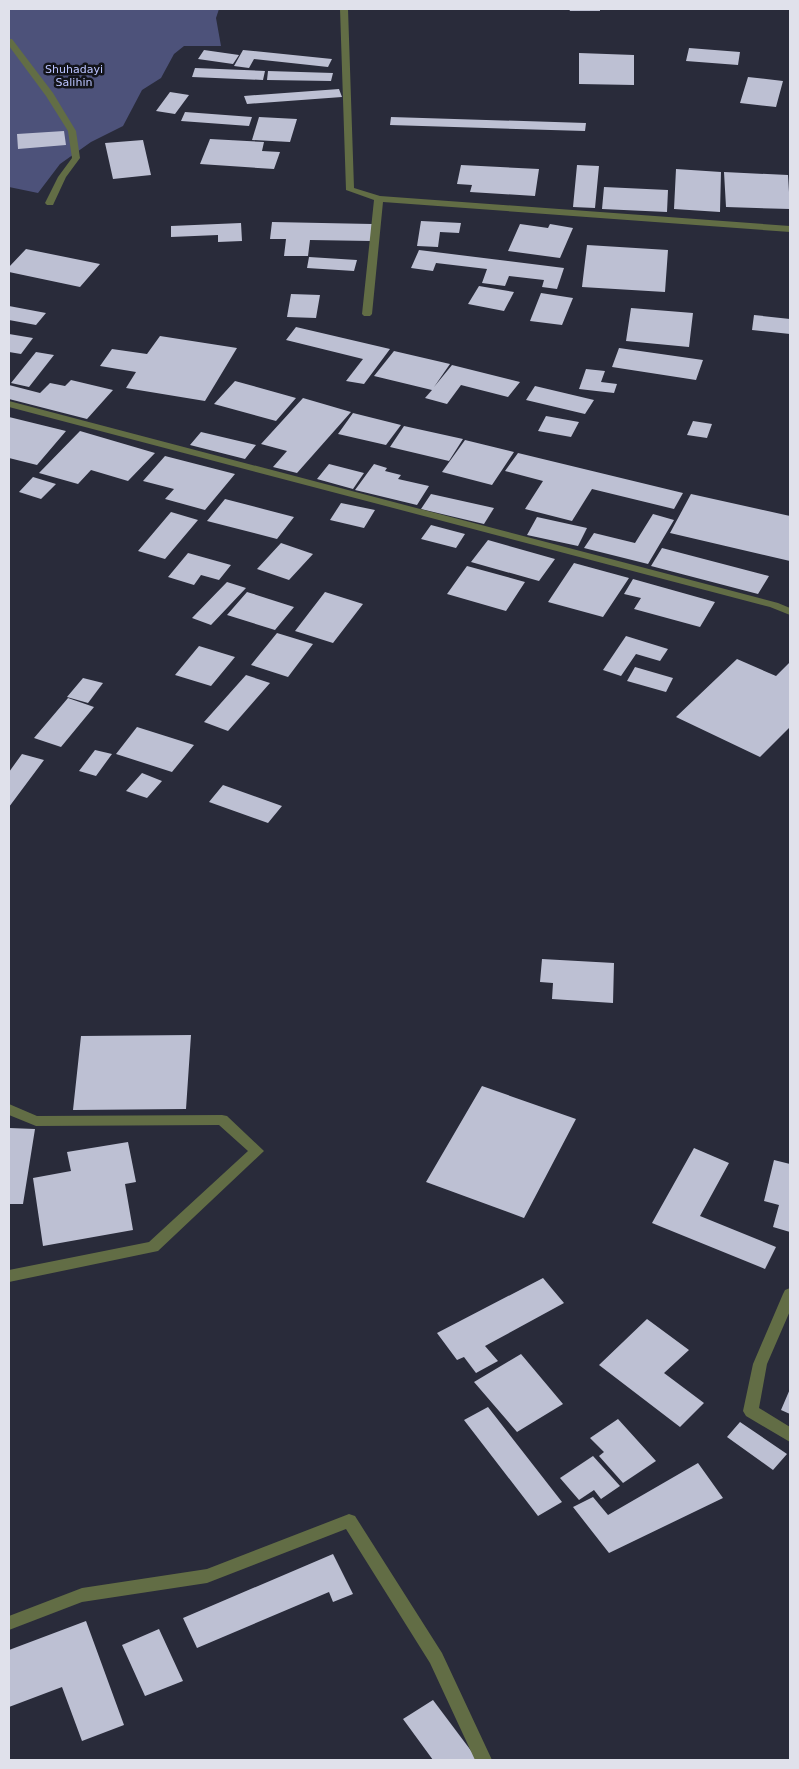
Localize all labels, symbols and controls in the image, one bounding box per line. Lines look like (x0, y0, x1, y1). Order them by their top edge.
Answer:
park label: Shuhadayi Salihin (45, 63, 103, 89)

